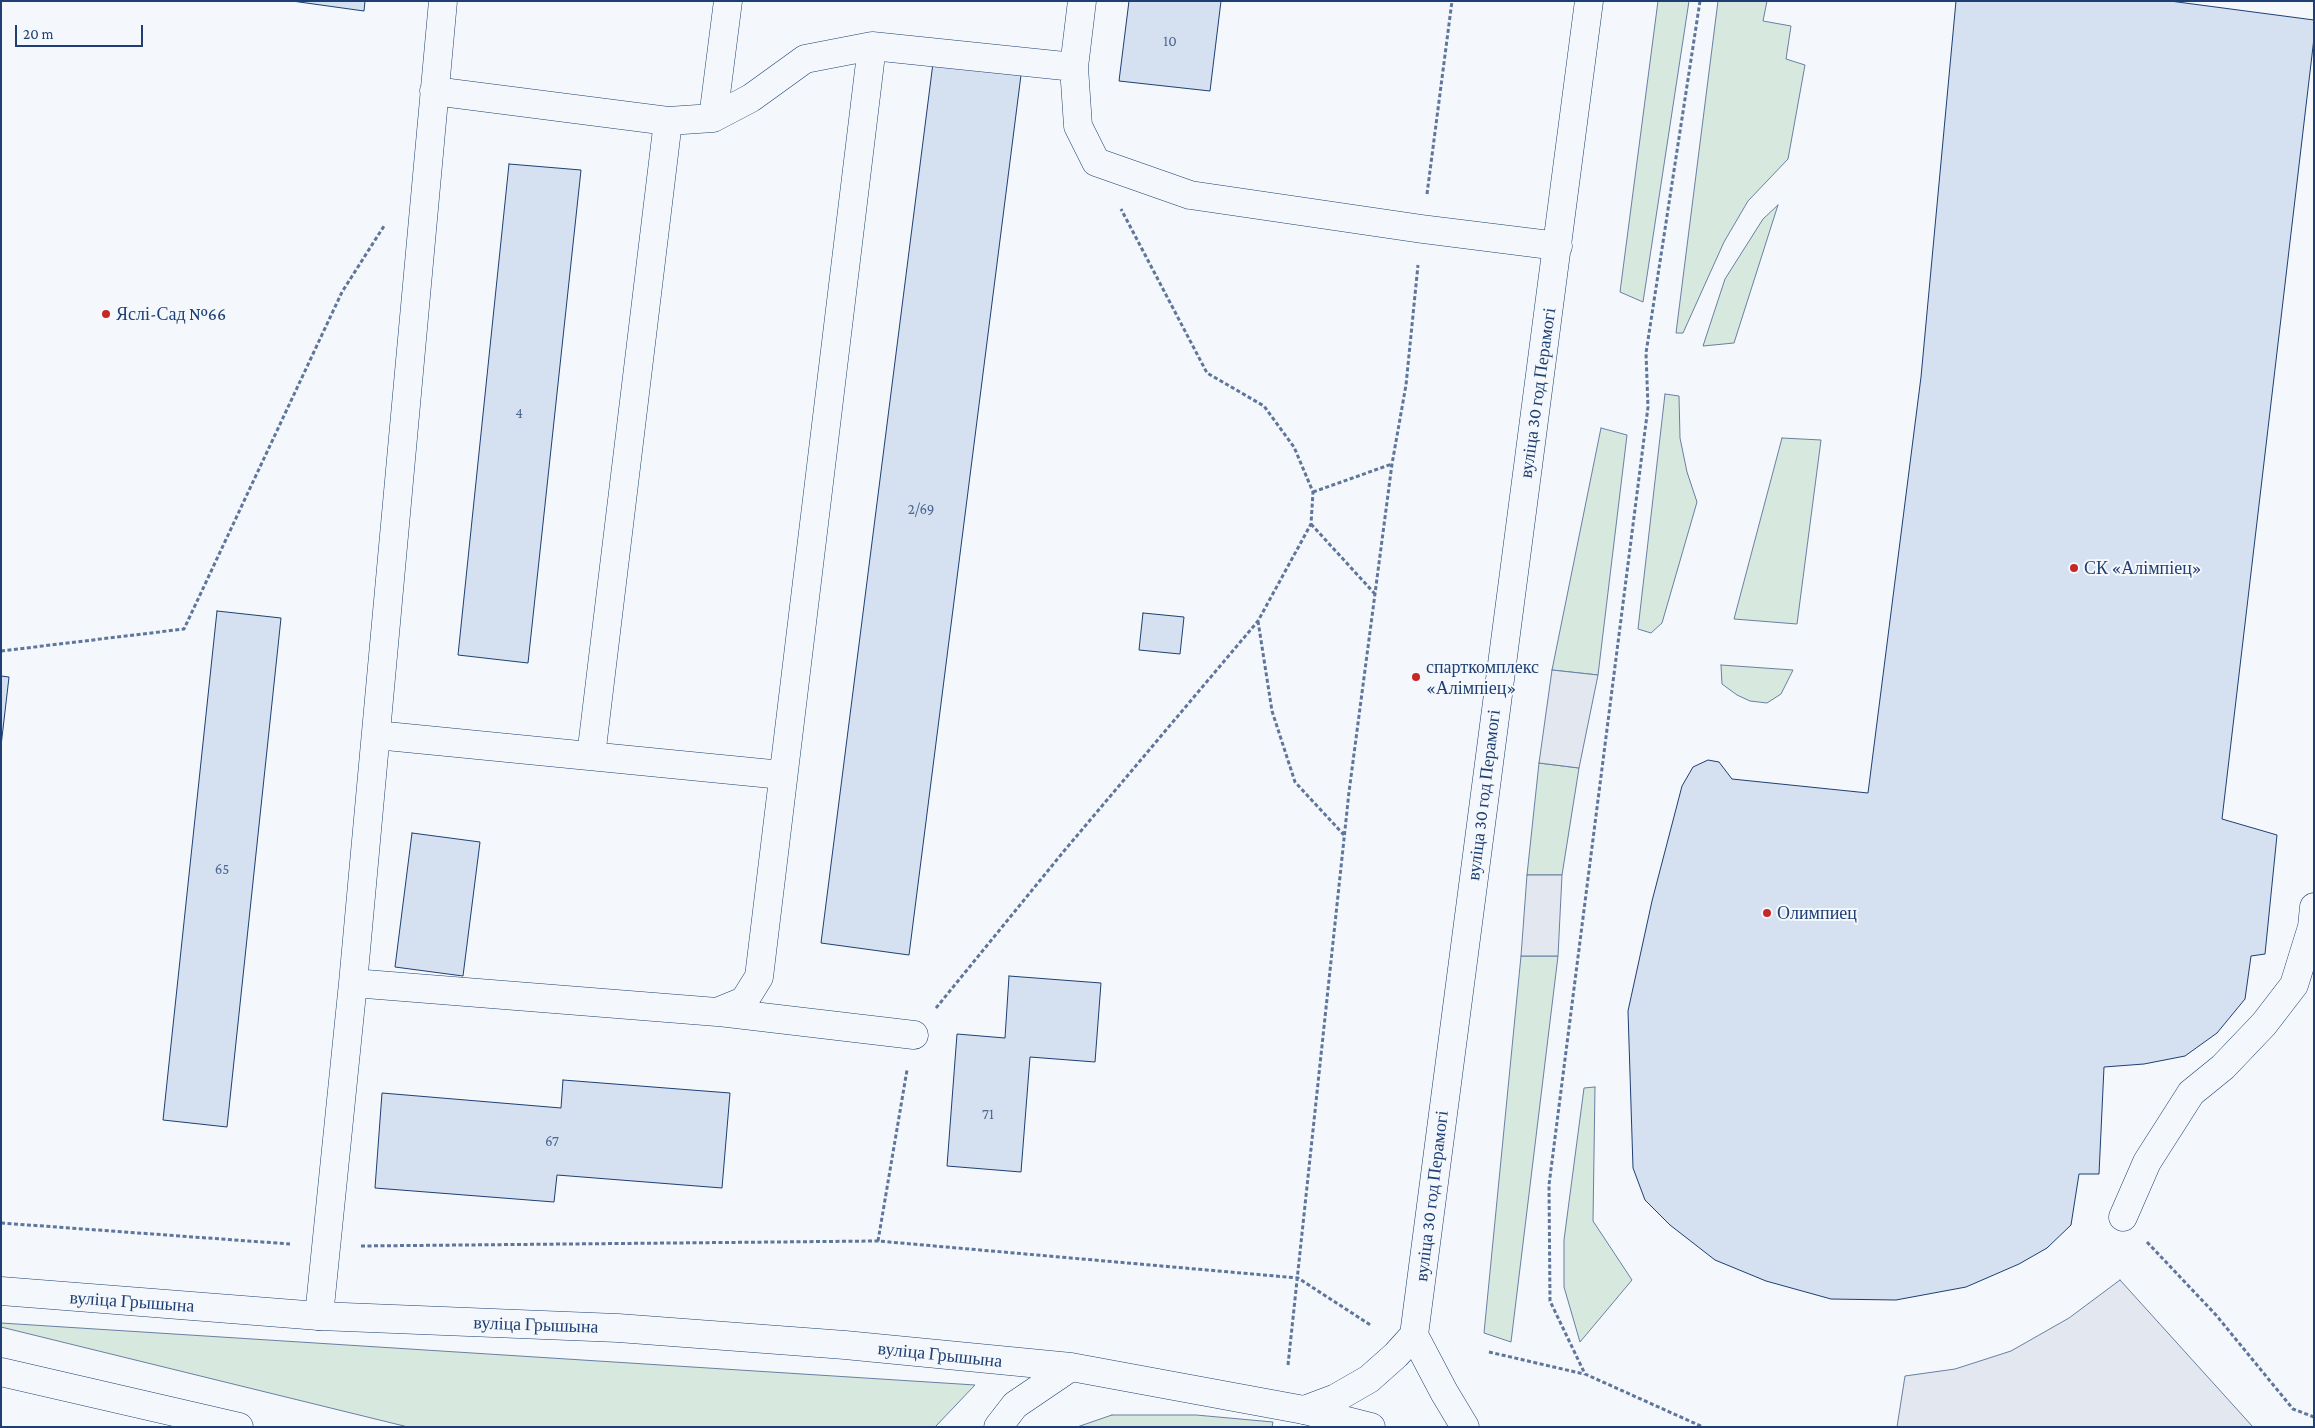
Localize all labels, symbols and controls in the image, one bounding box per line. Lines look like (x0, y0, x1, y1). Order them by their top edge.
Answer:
scale bar (18, 15, 145, 47)
text: 20 m (23, 26, 54, 42)
house number: 10 (1163, 32, 1177, 50)
place label: Яслі-Сад №66 (116, 303, 226, 325)
street label: вуліца 30 год Перамогі (1515, 306, 1561, 480)
marker: Яслі-Сад №66 (100, 308, 112, 320)
house number: 4 (515, 404, 523, 422)
house number: 2/69 (908, 500, 934, 518)
place label: СК «Алімпіец» (2084, 557, 2202, 579)
marker: СК «Алімпіец» (2068, 562, 2080, 574)
place label: спарткомплекс «Алімпіец» (1426, 656, 1539, 699)
marker: спарткомплекс «Алімпіец» (1410, 671, 1422, 683)
street label: вуліца 30 год Перамогі (1463, 708, 1505, 882)
house number: 65 (215, 860, 229, 878)
place label: Олимпиец (1777, 902, 1857, 924)
marker: Олимпиец (1761, 907, 1773, 919)
house number: 71 (982, 1105, 994, 1123)
street label: вуліца 30 год Перамогі (1411, 1109, 1453, 1283)
house number: 67 (545, 1132, 559, 1150)
street label: вуліца Грышына (69, 1287, 195, 1317)
street label: вуліца Грышына (473, 1312, 599, 1338)
street label: вуліца Грышына (877, 1338, 1003, 1372)

